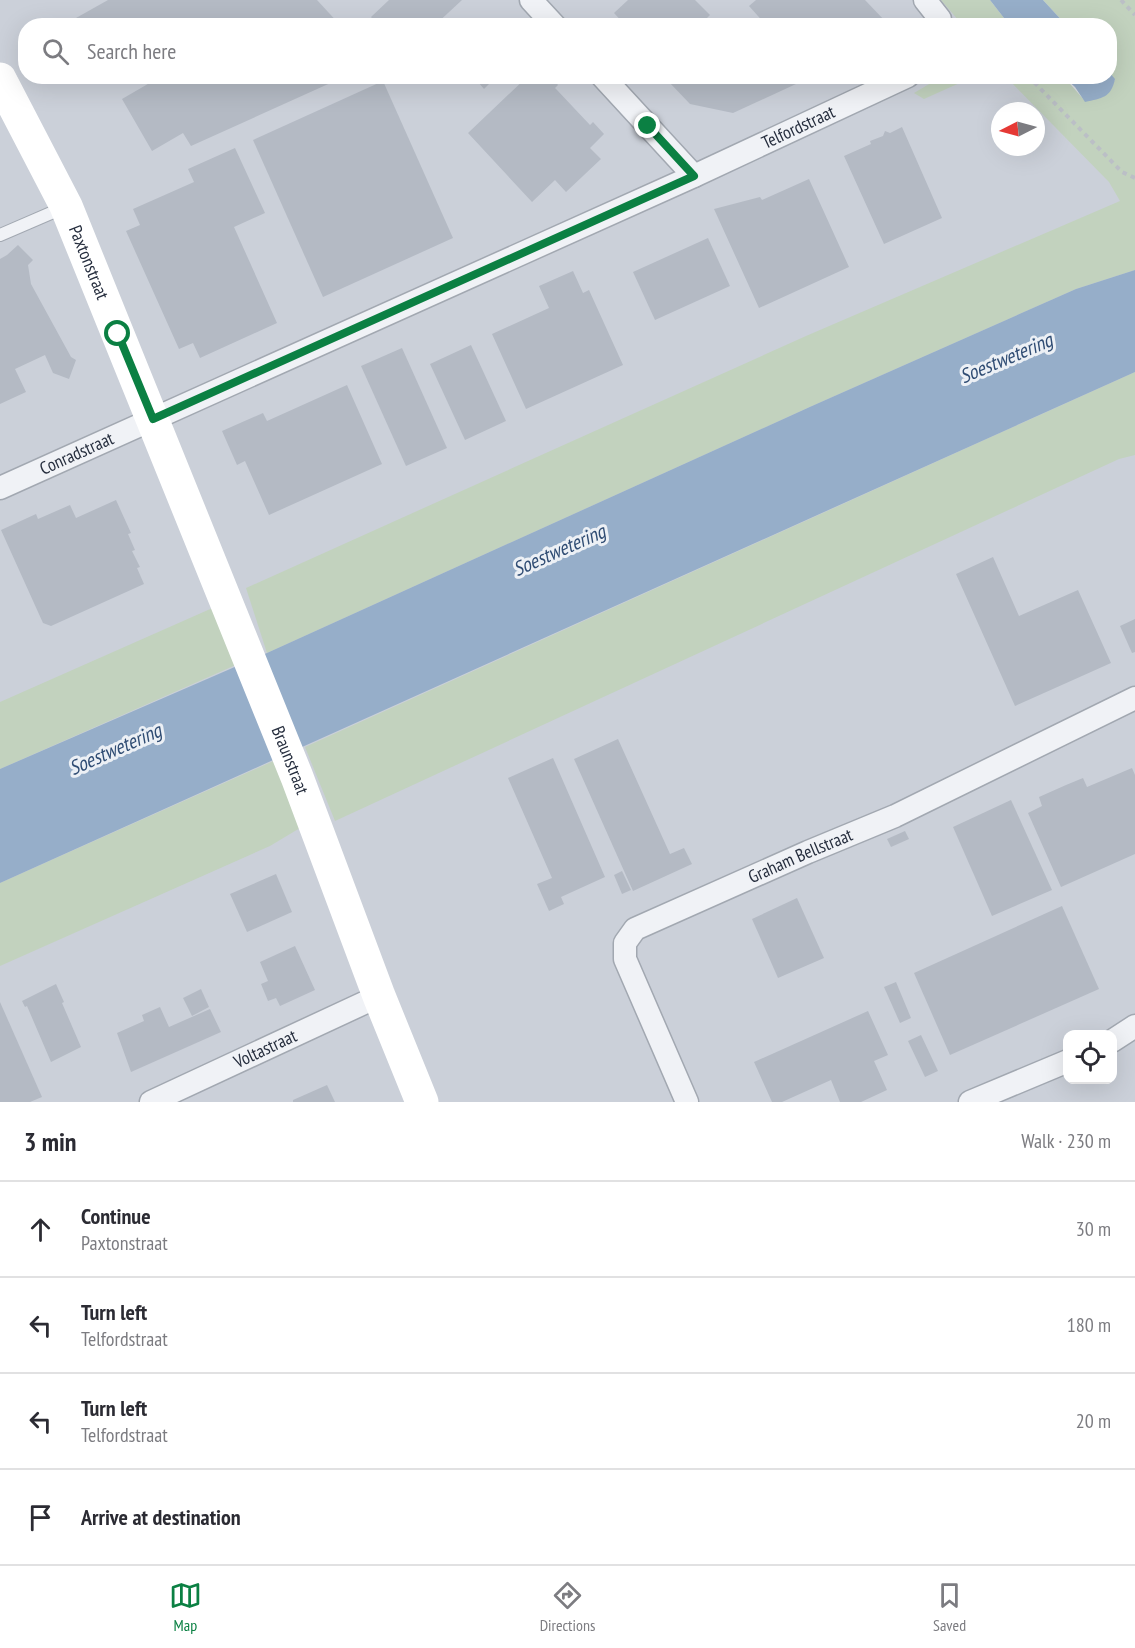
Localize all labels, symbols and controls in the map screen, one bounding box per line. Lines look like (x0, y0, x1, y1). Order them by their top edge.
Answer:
search box (18, 18, 1117, 84)
icon: search (39, 35, 72, 68)
text: Search here (87, 37, 176, 65)
street label: Telfordstraat (758, 100, 838, 154)
north arrow (991, 102, 1045, 156)
route end (634, 112, 660, 138)
street label: Paxtonstraat (64, 222, 115, 303)
route start (104, 320, 130, 346)
water label: Soestwetering (956, 326, 1058, 389)
street label: Conradstraat (36, 426, 117, 480)
water label: Soestwetering (509, 518, 610, 582)
water label: Soestwetering (65, 717, 166, 781)
street label: Braunstraat (267, 723, 314, 798)
street label: Graham Bellstraat (745, 823, 856, 888)
street label: Voltastraat (229, 1024, 300, 1073)
map controls (1063, 1030, 1117, 1084)
button: locate (1063, 1030, 1117, 1084)
text: 3 min (24, 1125, 77, 1158)
text: Walk · 230 m (1021, 1128, 1111, 1154)
text: Continue (81, 1202, 151, 1230)
icon: ahead (24, 1213, 57, 1246)
text: 30 m (1076, 1216, 1111, 1242)
text: Paxtonstraat (81, 1230, 168, 1256)
text: Turn left (81, 1298, 147, 1326)
icon: left (24, 1309, 57, 1342)
text: 180 m (1067, 1312, 1111, 1338)
text: Telfordstraat (81, 1326, 168, 1352)
text: Turn left (81, 1394, 147, 1422)
icon: left (24, 1405, 57, 1438)
text: 20 m (1076, 1408, 1111, 1434)
text: Telfordstraat (81, 1422, 168, 1448)
icon: arrive (24, 1501, 57, 1534)
text: Arrive at destination (81, 1503, 241, 1531)
tab: Map (169, 1579, 202, 1635)
tab: Directions (540, 1579, 595, 1635)
tab: Saved (933, 1579, 966, 1635)

